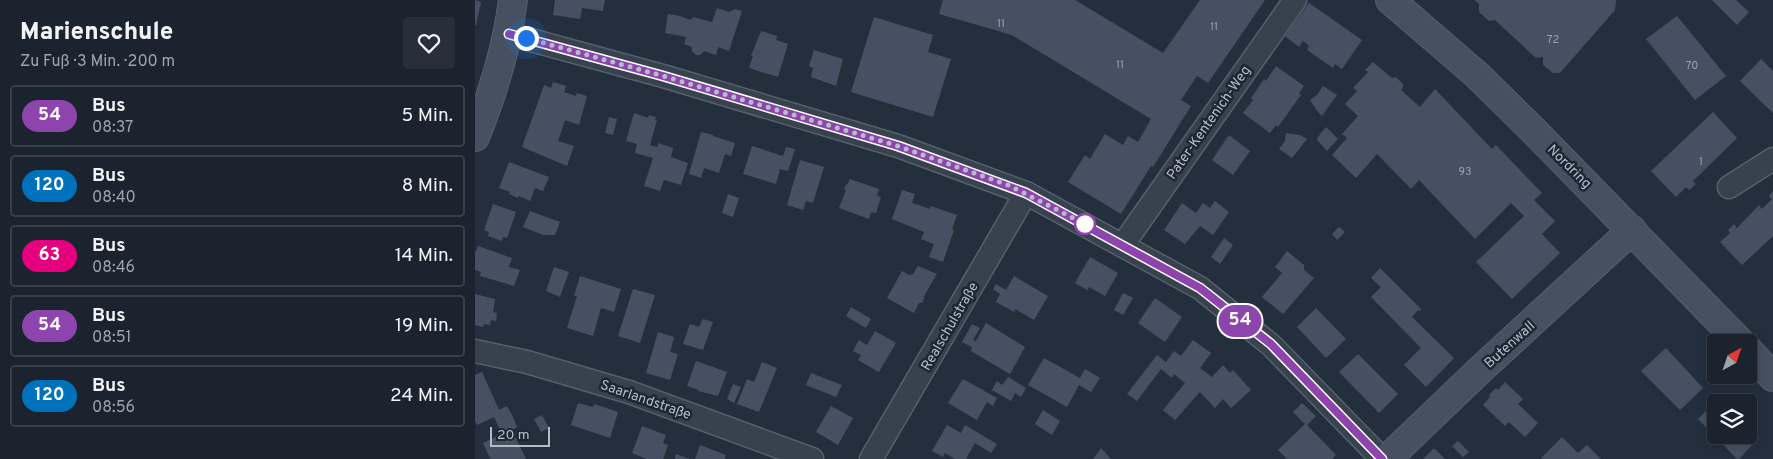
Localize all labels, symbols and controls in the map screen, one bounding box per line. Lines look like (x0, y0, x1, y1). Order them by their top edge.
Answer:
button: heart (403, 17, 455, 69)
house number: 11 (997, 17, 1005, 31)
text: Marienschule (20, 18, 173, 48)
house number: 11 (1210, 20, 1218, 34)
your location (514, 26, 539, 51)
house number: 72 (1547, 33, 1559, 47)
text: Zu Fuß · 3 Min. · 200 m (20, 52, 175, 72)
house number: 11 (1116, 58, 1124, 72)
house number: 70 (1686, 59, 1698, 73)
street label: Pater-Kentenich-Weg (1164, 63, 1255, 183)
text: Bus (92, 94, 126, 118)
text: 54 (38, 104, 61, 127)
text: 5 Min. (402, 104, 453, 128)
text: 08:37 (92, 118, 133, 138)
street label: Nordring (1543, 141, 1595, 193)
house number: 1 (1699, 155, 1703, 169)
text: Bus (92, 164, 126, 188)
house number: 93 (1458, 165, 1472, 179)
text: 120 (34, 174, 65, 197)
text: 8 Min. (402, 174, 453, 198)
text: 08:40 (92, 188, 136, 208)
unlabelled marker (1074, 213, 1096, 235)
text: Bus (92, 234, 126, 258)
text: 63 (39, 244, 60, 267)
text: 14 Min. (395, 244, 453, 268)
text: 08:46 (92, 258, 135, 278)
street label: Realschulstraße (918, 280, 982, 374)
text: Bus (92, 304, 126, 328)
line badge: 54 (1217, 305, 1263, 337)
text: 54 (1229, 309, 1251, 332)
text: 54 (38, 314, 61, 337)
text: 19 Min. (395, 314, 453, 338)
street label: Butenwall (1481, 318, 1539, 372)
text: 08:51 (92, 328, 132, 348)
north arrow (1707, 334, 1757, 384)
map controls (1707, 334, 1757, 444)
text: Bus (92, 374, 126, 398)
street label: Saarlandstraße (598, 377, 693, 424)
text: 120 (34, 384, 65, 407)
text: 24 Min. (390, 384, 453, 408)
button: layers (1707, 394, 1757, 444)
text: 08:56 (92, 398, 135, 418)
scale bar (490, 424, 550, 447)
text: 20 m (497, 427, 530, 444)

